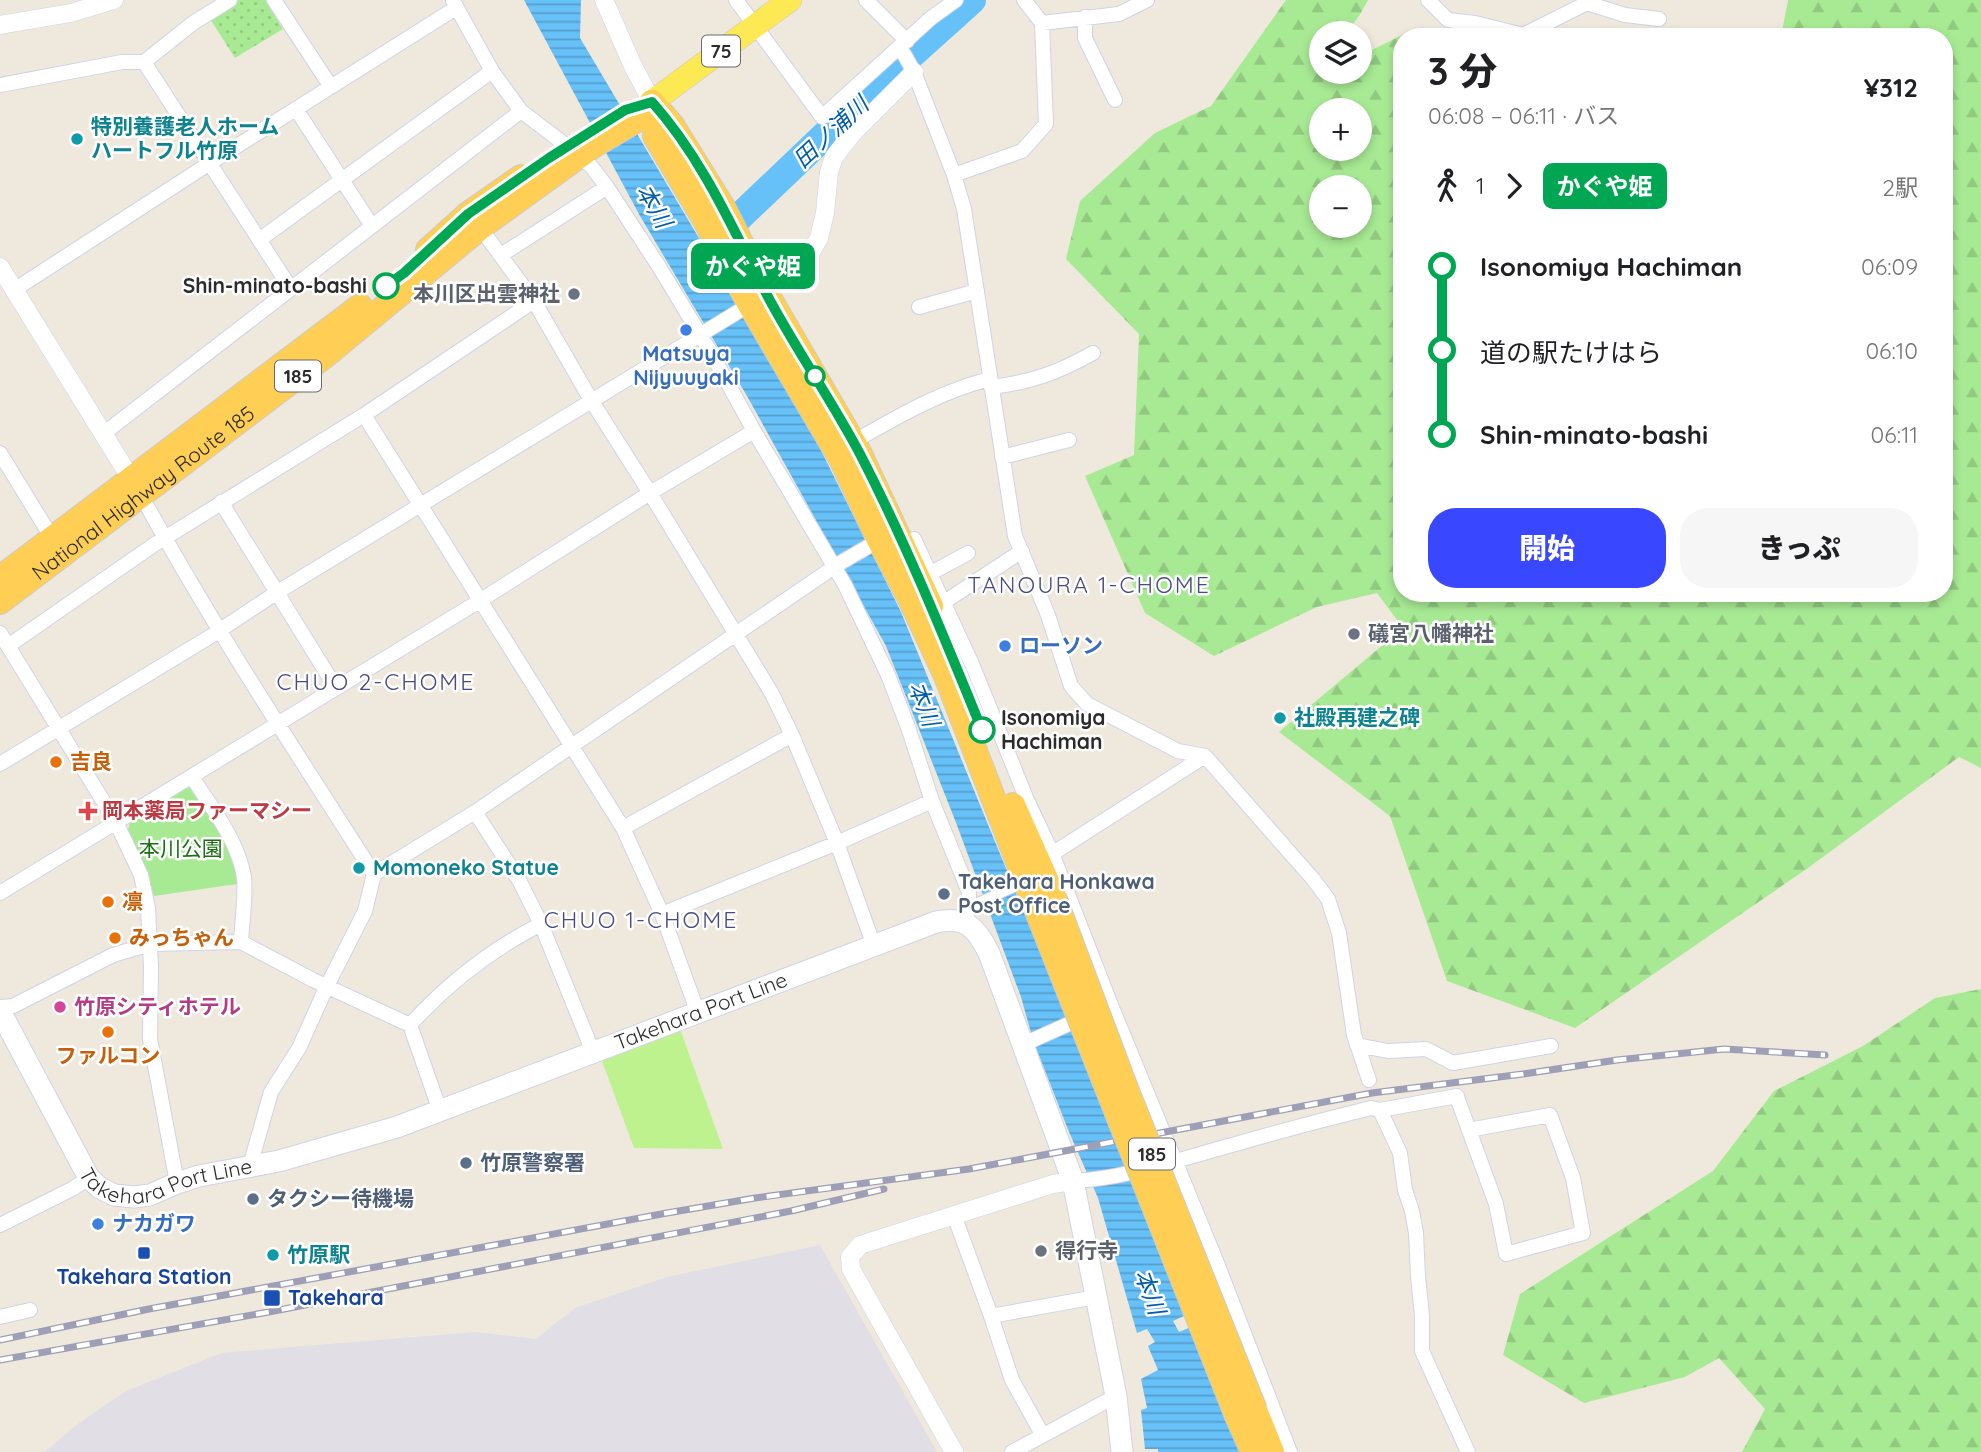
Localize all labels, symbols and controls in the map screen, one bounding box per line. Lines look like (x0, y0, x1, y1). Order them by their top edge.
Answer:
map controls (1309, 21, 1372, 238)
button: layers (1309, 21, 1372, 84)
road number: 75 (702, 36, 740, 66)
text: 3 分 (1428, 47, 1497, 95)
text: ¥312 (1864, 71, 1918, 104)
water label: 田ノ浦川 (787, 88, 876, 174)
button: + (1309, 98, 1372, 161)
text: 06:08 – 06:11 · バス (1428, 101, 1619, 130)
place label: 特別養護老人ホーム ハートフル竹原 (91, 113, 279, 163)
marker: 特別養護老人ホーム ハートフル竹原 (69, 131, 85, 147)
icon: walk (1428, 167, 1466, 205)
icon: forward (1495, 167, 1533, 205)
text: 1 (1476, 171, 1485, 200)
text: かぐや姫 (1557, 171, 1653, 201)
text: 2駅 (1882, 173, 1918, 202)
button: − (1309, 175, 1372, 238)
water label: 本川 (630, 179, 680, 236)
line badge: かぐや姫 (704, 243, 802, 289)
text: Isonomiya Hachiman (1480, 250, 1742, 283)
text: かぐや姫 (705, 251, 801, 281)
text: 06:09 (1861, 252, 1918, 281)
place label: Shin-minato-bashi (183, 272, 367, 298)
marker: Shin-minato-bashi (373, 273, 399, 299)
place label: 本川区出雲神社 (413, 280, 560, 306)
marker: 本川区出雲神社 (566, 286, 582, 302)
marker: Matsuya Nijyuuyaki (678, 322, 694, 338)
text: 道の駅たけはら (1480, 336, 1662, 369)
text: 06:10 (1865, 336, 1918, 365)
place label: Matsuya Nijyuuyaki (633, 340, 739, 390)
road number: 185 (275, 360, 321, 392)
unlabelled marker (805, 366, 825, 386)
street label: National Highway Route 185 (26, 400, 259, 585)
text: Shin-minato-bashi (1480, 418, 1708, 451)
text: 06:11 (1871, 420, 1918, 449)
button: 開始 (1428, 508, 1666, 588)
button: きっぷ (1680, 508, 1918, 588)
district label: TANOURA 1-CHOME (967, 570, 1211, 599)
place label: 礒宮八幡神社 (1368, 620, 1494, 646)
marker: 礒宮八幡神社 (1346, 626, 1362, 642)
place label: ローソン (1019, 632, 1103, 658)
marker: ローソン (997, 638, 1013, 654)
district label: CHUO 2-CHOME (277, 667, 475, 696)
water label: 本川 (903, 677, 947, 733)
place label: Isonomiya Hachiman (1001, 704, 1105, 754)
place label: 社殿再建之碑 (1294, 704, 1420, 730)
marker: 社殿再建之碑 (1272, 710, 1288, 726)
marker: Isonomiya Hachiman (969, 717, 995, 743)
place label: 吉良 (70, 748, 112, 774)
marker: 吉良 (48, 754, 64, 770)
place label: 岡本薬局ファーマシー (102, 797, 312, 823)
marker: 岡本薬局ファーマシー (80, 803, 96, 819)
park label: 本川公園 (139, 835, 223, 861)
place label: Momoneko Statue (373, 854, 559, 880)
marker: Momoneko Statue (351, 860, 367, 876)
place label: Takehara Honkawa Post Office (958, 868, 1155, 918)
marker: Takehara Honkawa Post Office (936, 886, 952, 902)
place label: 凛 (122, 888, 143, 914)
marker: 凛 (100, 894, 116, 910)
district label: CHUO 1-CHOME (544, 905, 738, 934)
place label: みっちゃん (129, 924, 234, 950)
marker: みっちゃん (107, 930, 123, 946)
street label: Takehara Port Line (611, 966, 791, 1055)
place label: 竹原シティホテル (74, 993, 241, 1019)
marker: 竹原シティホテル (52, 999, 68, 1015)
marker: ファルコン (100, 1024, 116, 1040)
place label: ファルコン (56, 1042, 160, 1068)
road number: 185 (1129, 1138, 1175, 1170)
street label: Takehara Port Line (80, 1148, 262, 1176)
place label: 竹原警察署 (480, 1149, 585, 1175)
text: Takehara Port Line (74, 1152, 254, 1209)
marker: 竹原警察署 (458, 1155, 474, 1171)
place label: タクシー待機場 (267, 1185, 414, 1211)
marker: タクシー待機場 (245, 1191, 261, 1207)
place label: ナカガワ (112, 1210, 196, 1236)
marker: ナカガワ (90, 1216, 106, 1232)
place label: 得行寺 (1055, 1237, 1118, 1263)
place label: 竹原駅 (287, 1241, 350, 1267)
marker: 得行寺 (1033, 1243, 1049, 1259)
marker: Takehara Station (136, 1245, 152, 1261)
marker: 竹原駅 (265, 1247, 281, 1263)
place label: Takehara Station (56, 1263, 232, 1289)
water label: 本川 (1129, 1265, 1173, 1321)
place label: Takehara (288, 1284, 384, 1310)
marker: Takehara (262, 1288, 282, 1308)

